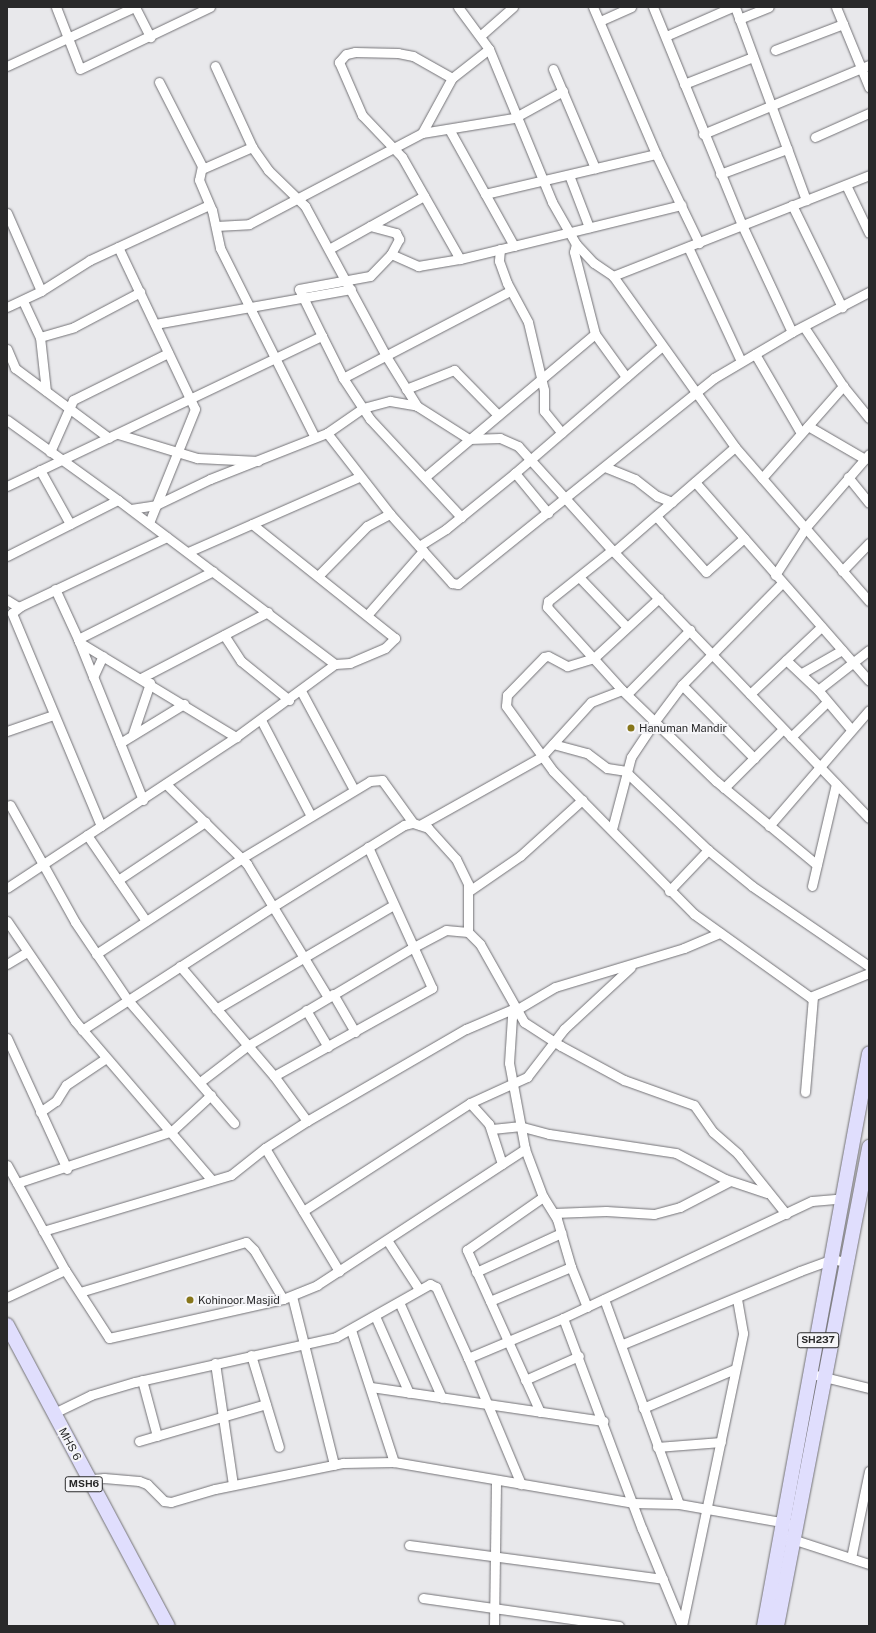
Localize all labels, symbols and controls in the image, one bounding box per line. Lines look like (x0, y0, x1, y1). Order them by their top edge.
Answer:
place label: Hanuman Mandir (639, 721, 727, 735)
marker: Hanuman Mandir (626, 723, 636, 733)
place label: Kohinoor Masjid (198, 1293, 280, 1307)
marker: Kohinoor Masjid (185, 1295, 195, 1305)
road number: SH237 (797, 1332, 839, 1348)
street label: MHS 6 (56, 1425, 84, 1463)
road number: MSH6 (64, 1476, 104, 1492)

